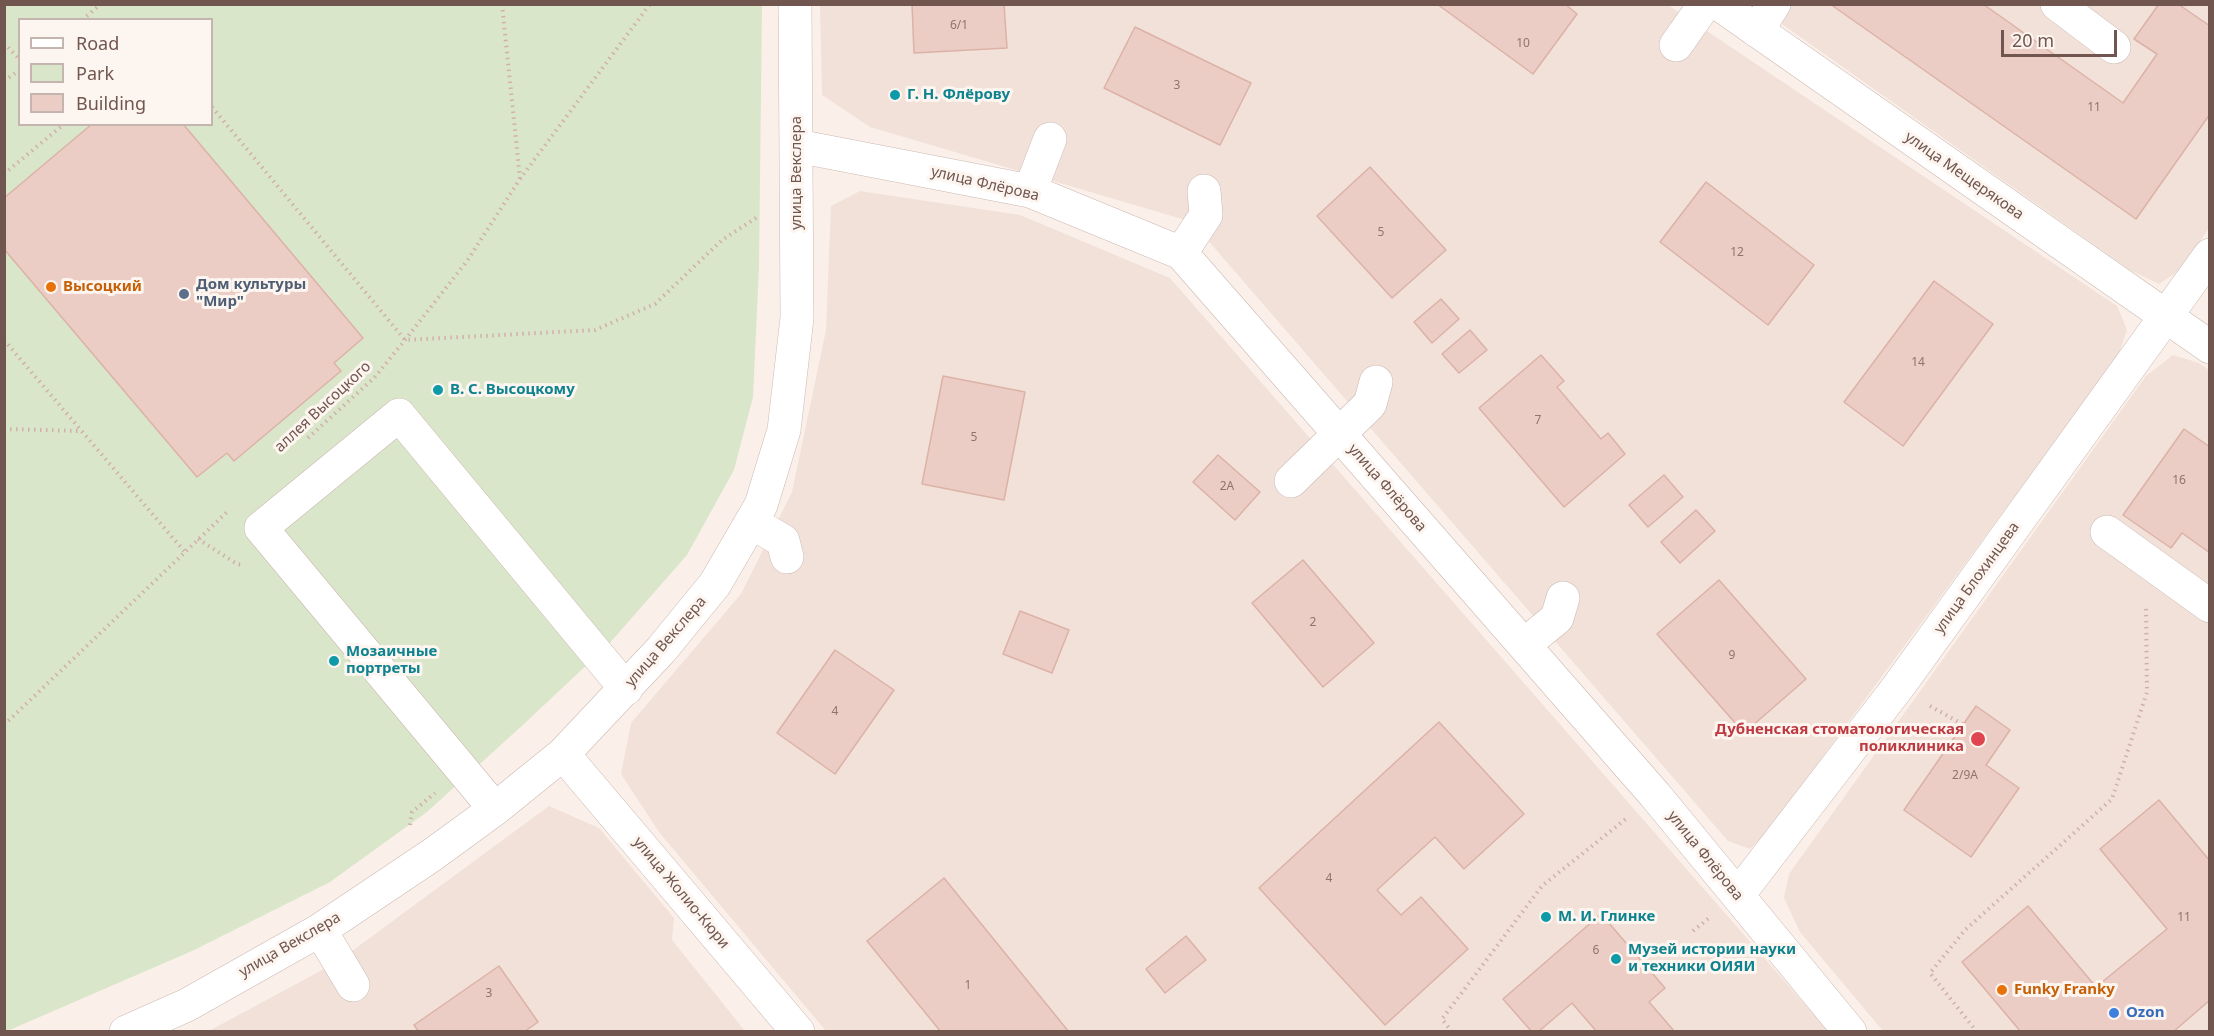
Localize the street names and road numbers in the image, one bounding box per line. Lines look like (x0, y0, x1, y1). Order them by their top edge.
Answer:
street label: улица Векслера (788, 116, 806, 230)
street label: улица Мещерякова (1901, 128, 2027, 224)
street label: улица Флёрова (929, 163, 1041, 205)
street label: аллея Высоцкого (271, 358, 375, 456)
street label: улица Флёрова (1344, 440, 1430, 536)
street label: улица Блохинцева (1930, 519, 2024, 637)
street label: улица Векслера (622, 593, 710, 691)
street label: улица Флёрова (1663, 807, 1747, 905)
street label: улица Жолио-Кюри (629, 833, 733, 953)
street label: улица Векслера (236, 909, 344, 981)

